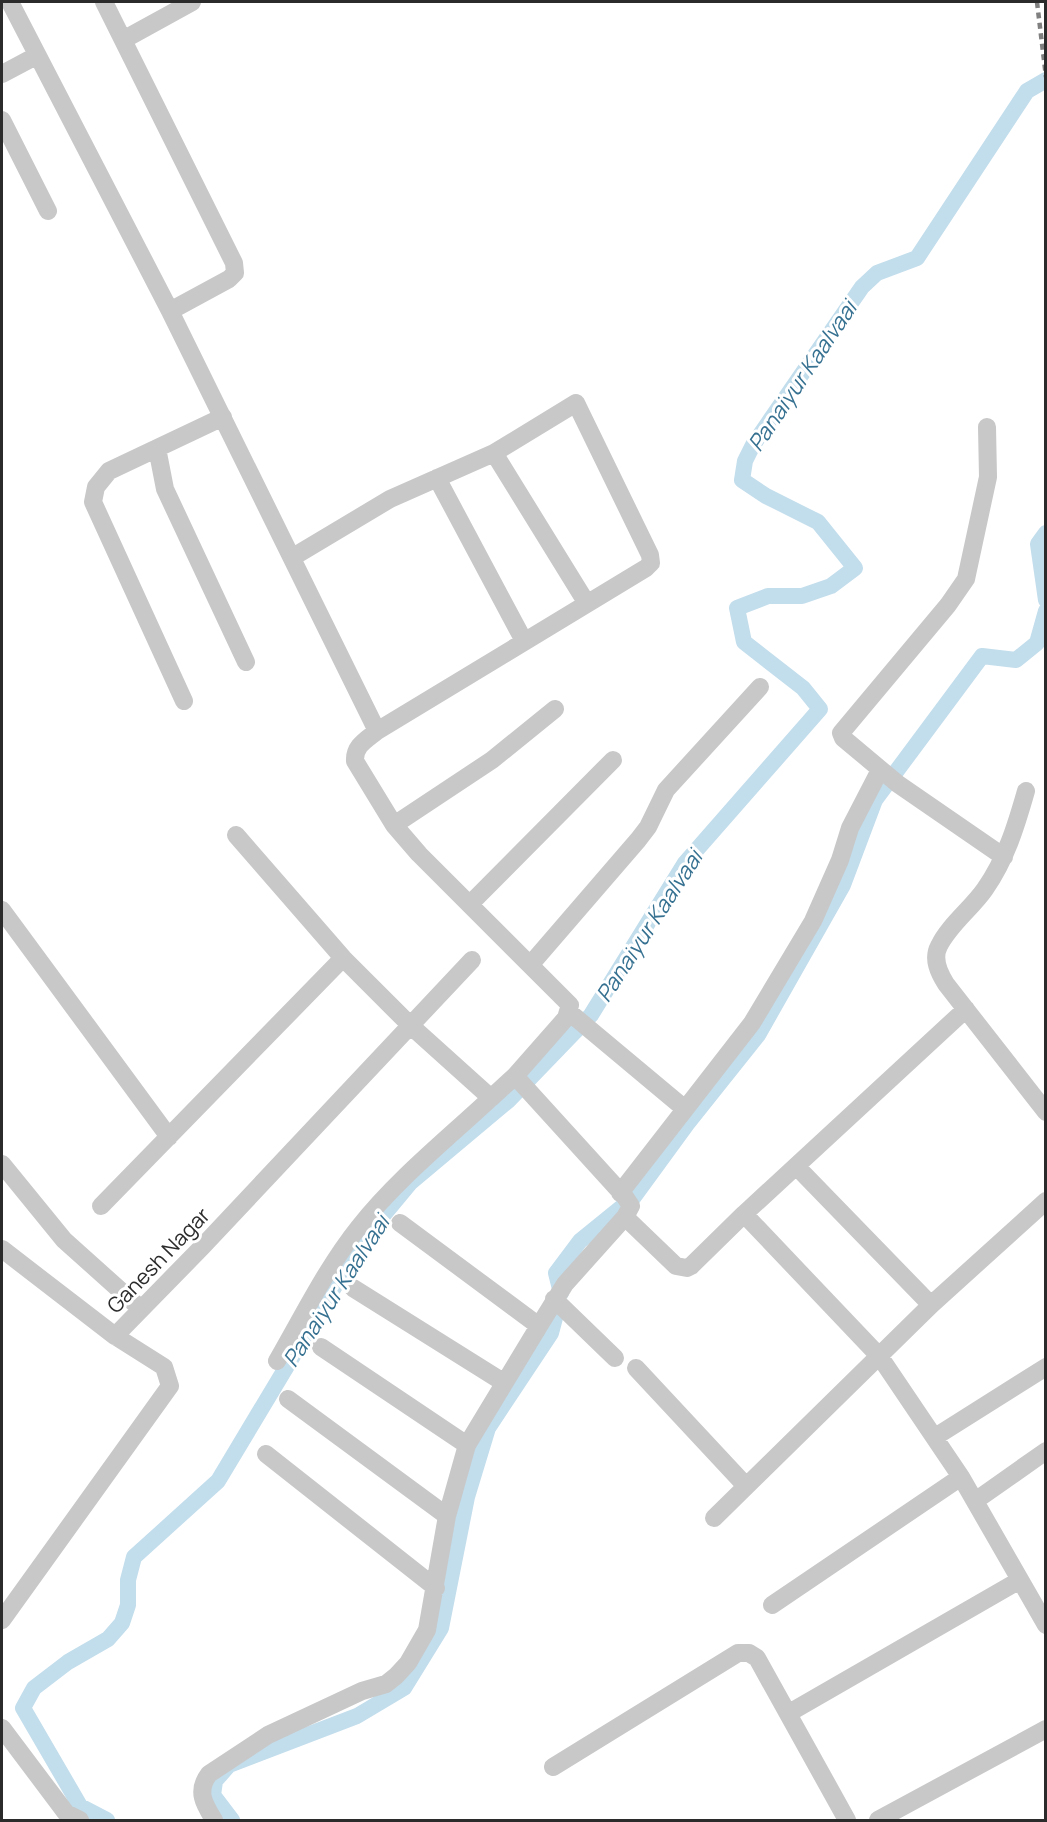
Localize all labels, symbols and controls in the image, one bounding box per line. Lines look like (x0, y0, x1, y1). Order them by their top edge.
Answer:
water label: Panaiyur Kaalvaai (741, 293, 865, 457)
water label: Panaiyur Kaalvaai (589, 842, 711, 1008)
street label: Ganesh Nagar (100, 1201, 216, 1319)
water label: Panaiyur Kaalvaai (276, 1207, 398, 1373)

